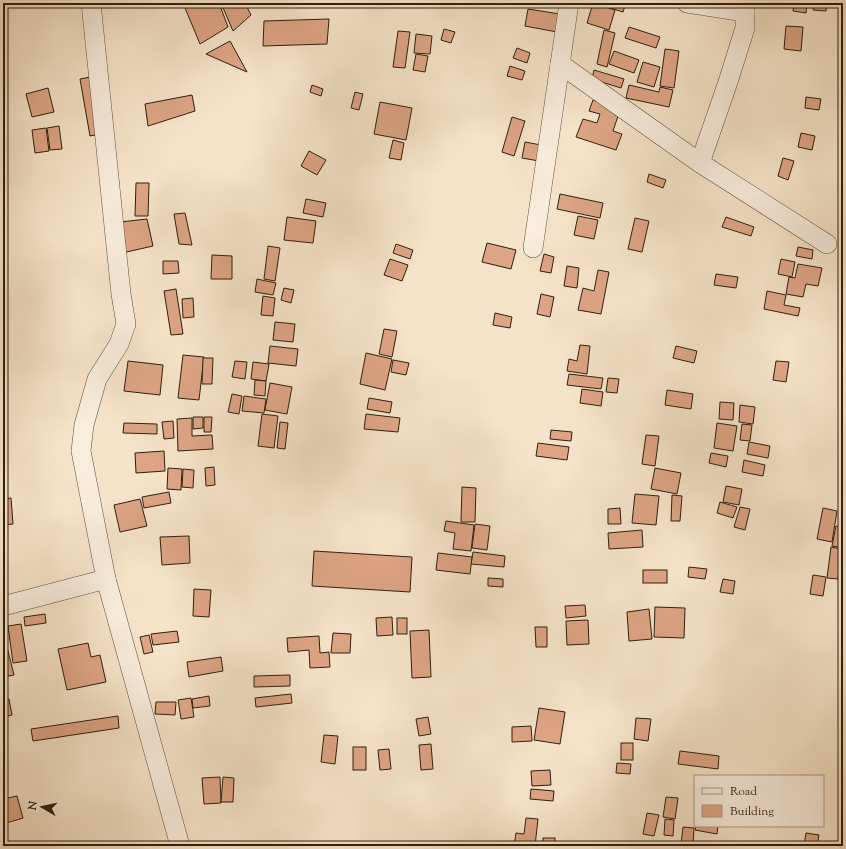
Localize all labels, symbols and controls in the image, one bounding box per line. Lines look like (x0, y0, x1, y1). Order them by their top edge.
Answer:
legend (694, 775, 824, 827)
text: Road (730, 783, 757, 801)
north arrow (22, 787, 62, 827)
text: N (24, 800, 42, 812)
text: Building (730, 803, 774, 821)

